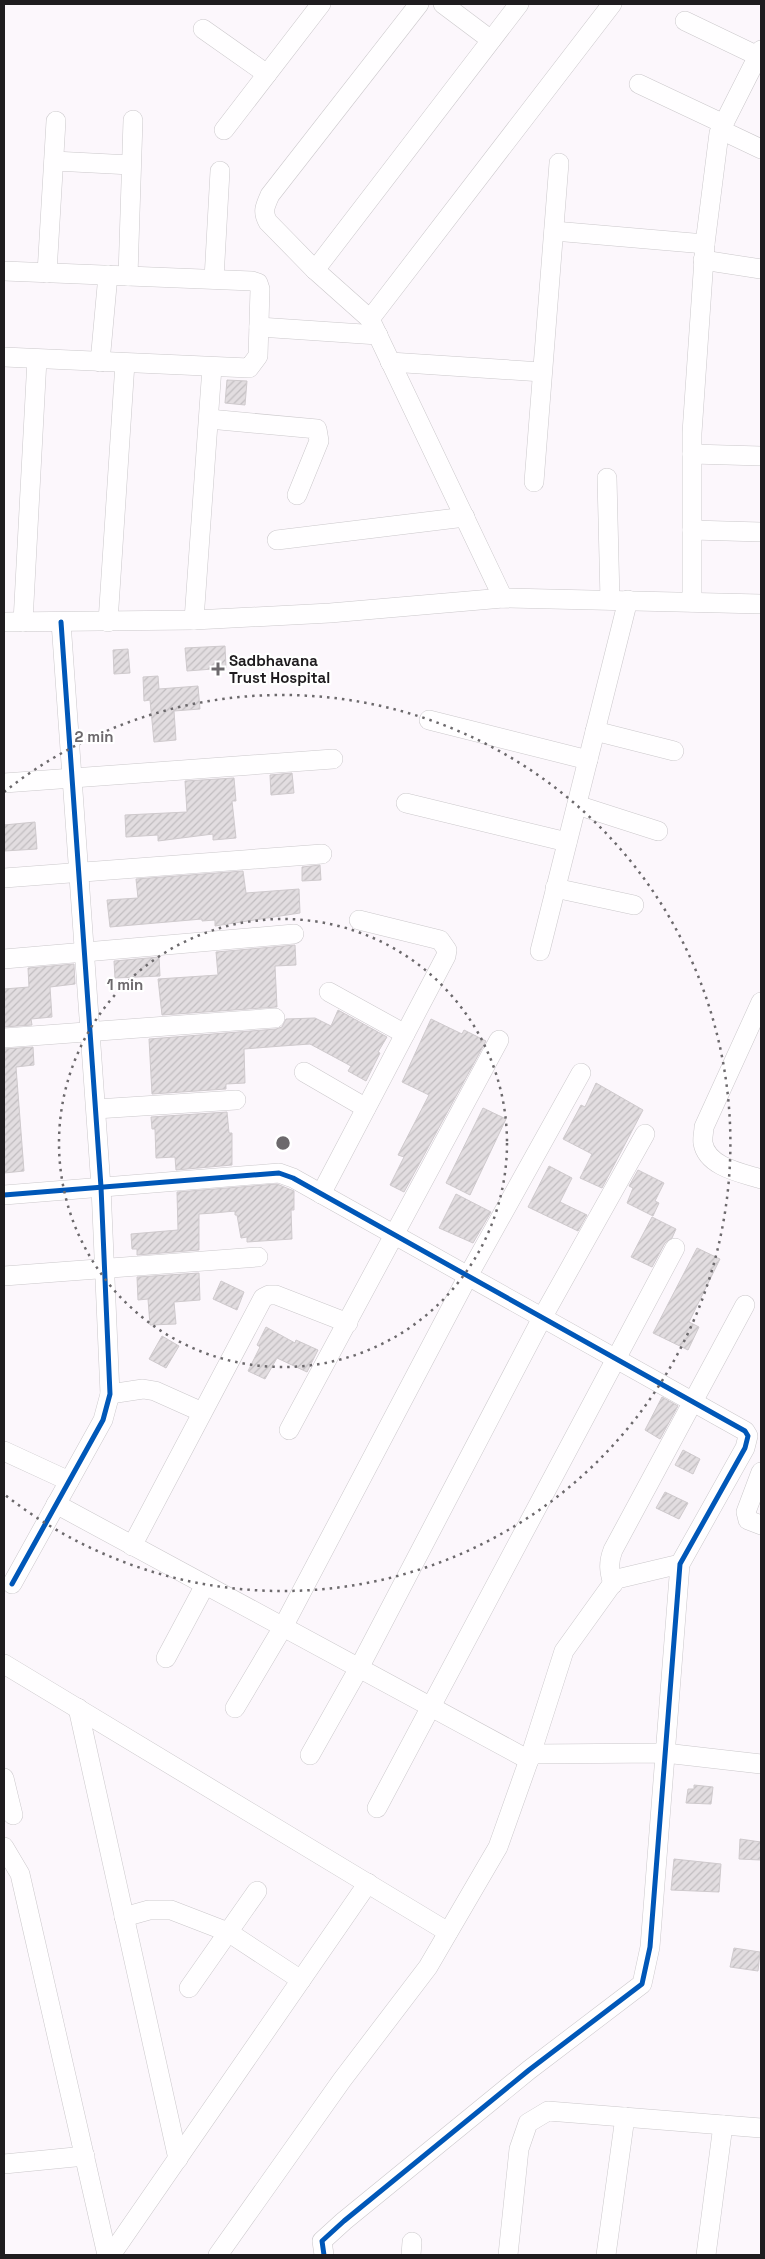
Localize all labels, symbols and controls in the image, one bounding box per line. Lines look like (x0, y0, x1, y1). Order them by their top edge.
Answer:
place label: Sadbhavana Trust Hospital (229, 651, 330, 687)
marker: Sadbhavana Trust Hospital (211, 662, 225, 676)
text: 2 min (75, 727, 113, 746)
text: 1 min (107, 975, 143, 994)
centre of rings (274, 1134, 292, 1152)

